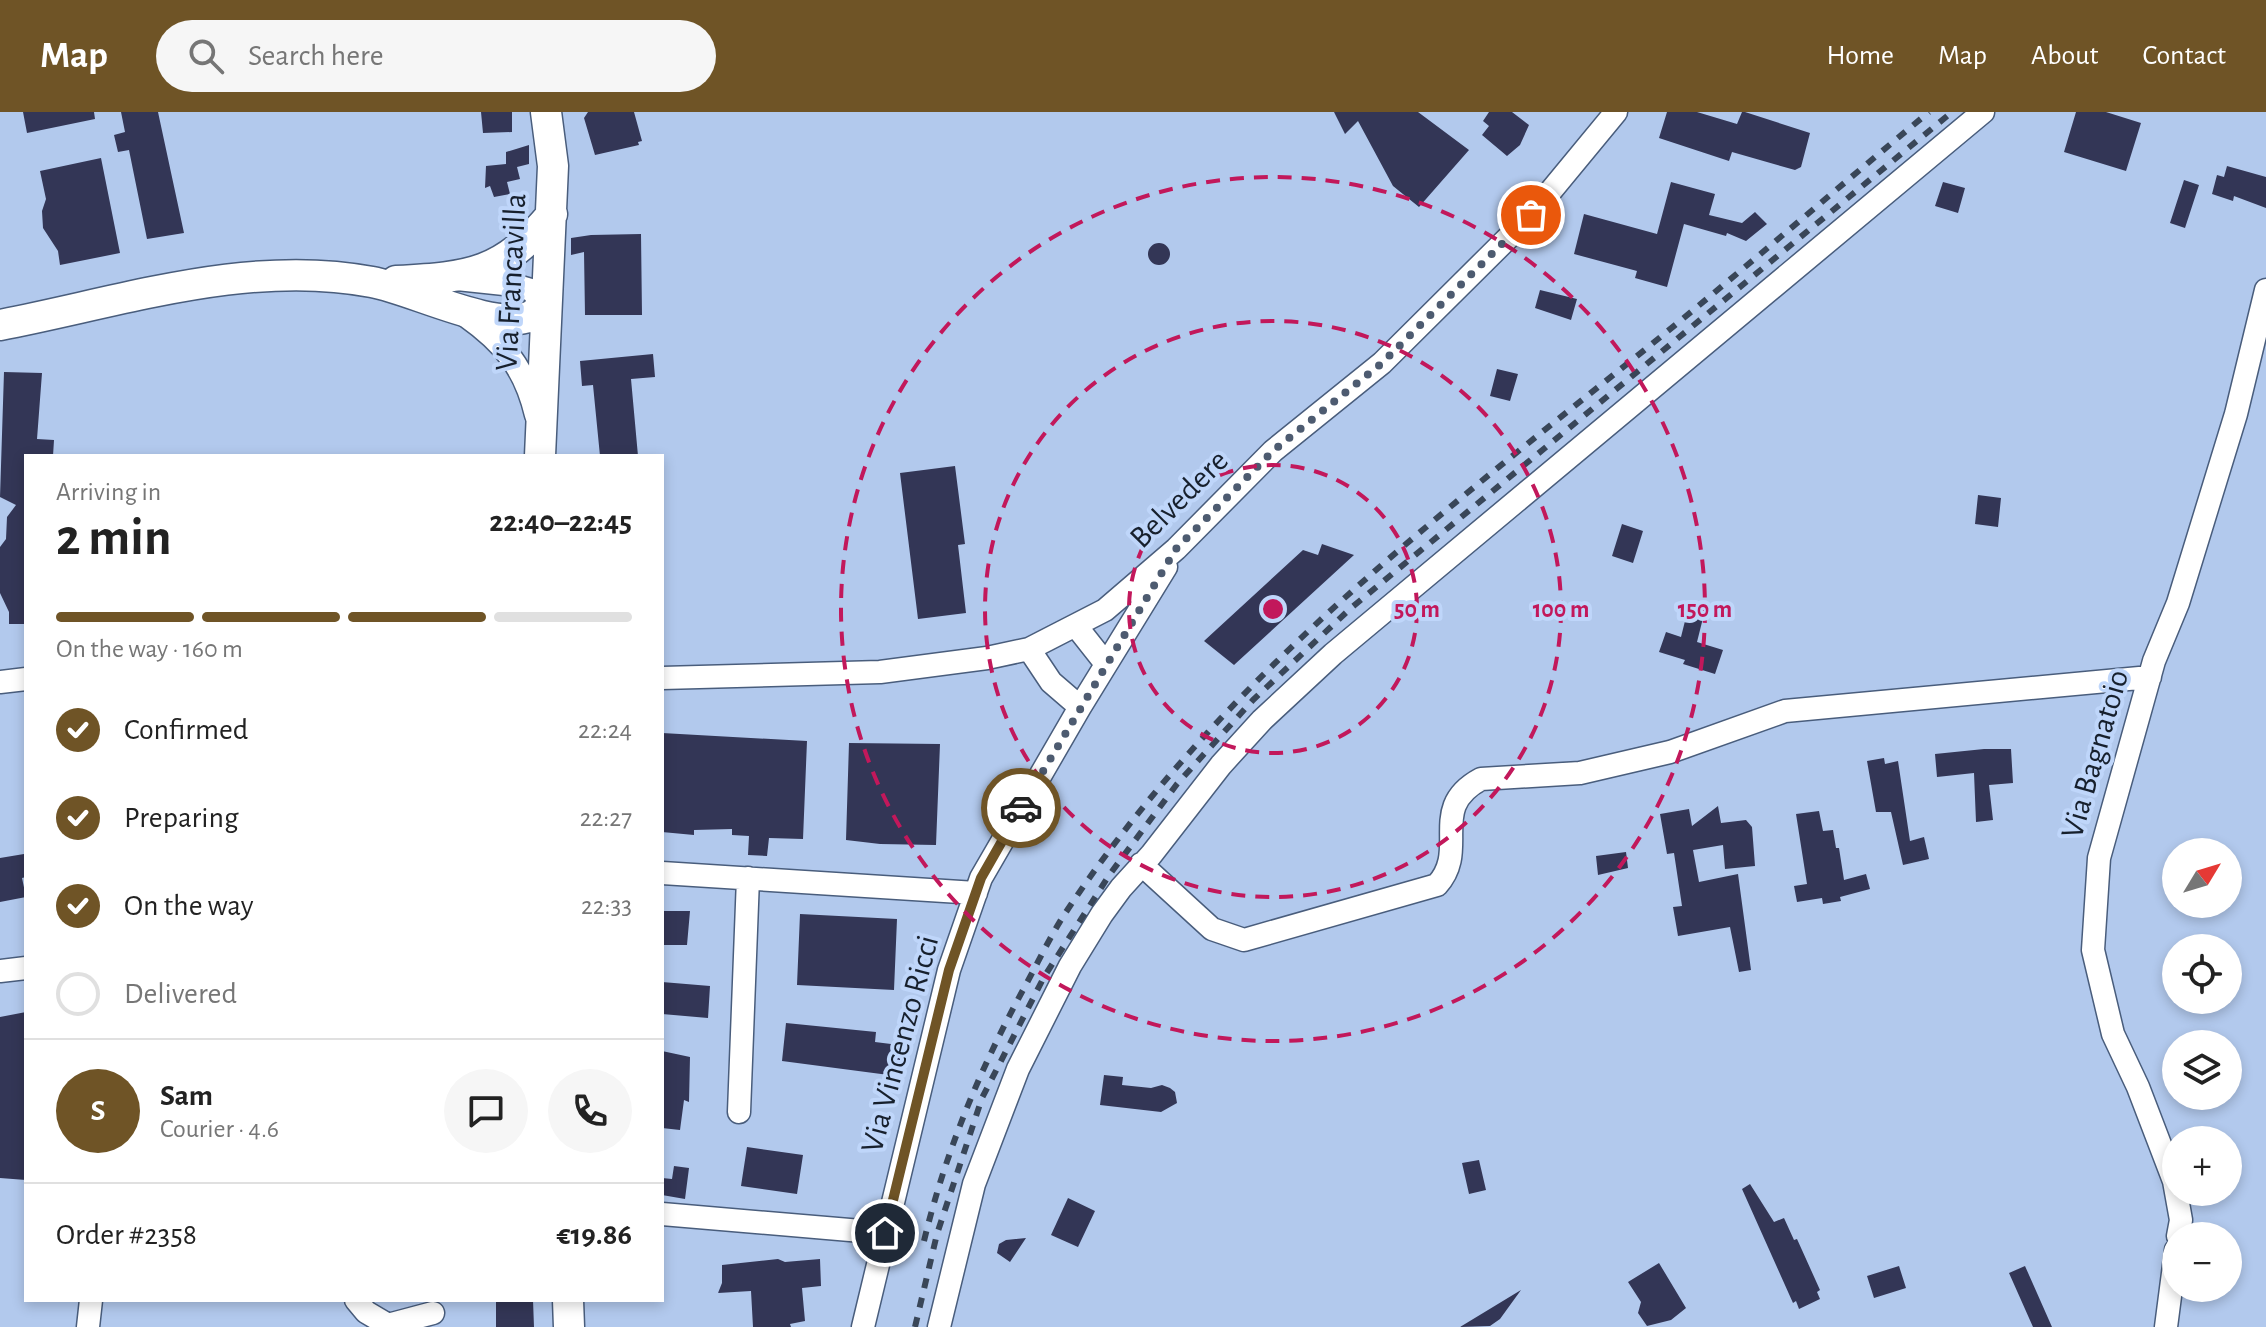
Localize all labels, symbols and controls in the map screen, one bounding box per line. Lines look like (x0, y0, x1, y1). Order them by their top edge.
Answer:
search box (156, 20, 716, 92)
icon: search (184, 34, 228, 78)
text: Map (40, 37, 108, 75)
text: Search here (248, 41, 384, 71)
text: Home (1827, 42, 1894, 70)
text: Map (1938, 42, 1987, 70)
text: About (2031, 42, 2099, 70)
text: Contact (2143, 42, 2226, 70)
pin (1497, 181, 1565, 249)
street label: Via Francavilla (490, 192, 532, 372)
icon: bag (1509, 193, 1553, 237)
street label: Belvedere (1124, 444, 1234, 554)
text: Arriving in (56, 479, 161, 505)
text: 22:40–22:45 (489, 507, 632, 537)
text: 2 min (56, 512, 171, 564)
centre of rings (1259, 595, 1287, 623)
text: 50 m (1394, 598, 1440, 622)
text: 100 m (1533, 598, 1589, 622)
text: 150 m (1678, 598, 1732, 622)
text: On the way · 160 m (56, 636, 243, 662)
street label: Via Bagnatoio (2056, 666, 2134, 842)
icon: check (56, 708, 100, 752)
text: Confirmed (124, 715, 248, 745)
text: 22:24 (578, 717, 632, 743)
courier (981, 768, 1061, 848)
icon: car (999, 786, 1043, 830)
icon: check (56, 796, 100, 840)
text: Preparing (124, 803, 239, 833)
text: 22:27 (580, 805, 632, 831)
north arrow (2162, 838, 2242, 918)
map controls (2162, 838, 2242, 1302)
icon: check (56, 884, 100, 928)
text: On the way (124, 891, 253, 921)
text: 22:33 (581, 893, 632, 919)
street label: Via Vincenzo Ricci (856, 932, 944, 1156)
button: locate (2162, 934, 2242, 1014)
text: Delivered (124, 979, 237, 1009)
button: layers (2162, 1030, 2242, 1110)
button: chat (444, 1069, 528, 1153)
button: phone (548, 1069, 632, 1153)
text: Sam (160, 1081, 213, 1111)
text: S (91, 1096, 105, 1126)
text: Courier · 4.6 (160, 1116, 279, 1142)
button: + (2162, 1126, 2242, 1206)
pin (851, 1199, 919, 1267)
icon: home (863, 1211, 907, 1255)
text: Order #2358 (56, 1220, 197, 1250)
text: €19.86 (557, 1220, 632, 1250)
button: − (2162, 1222, 2242, 1302)

